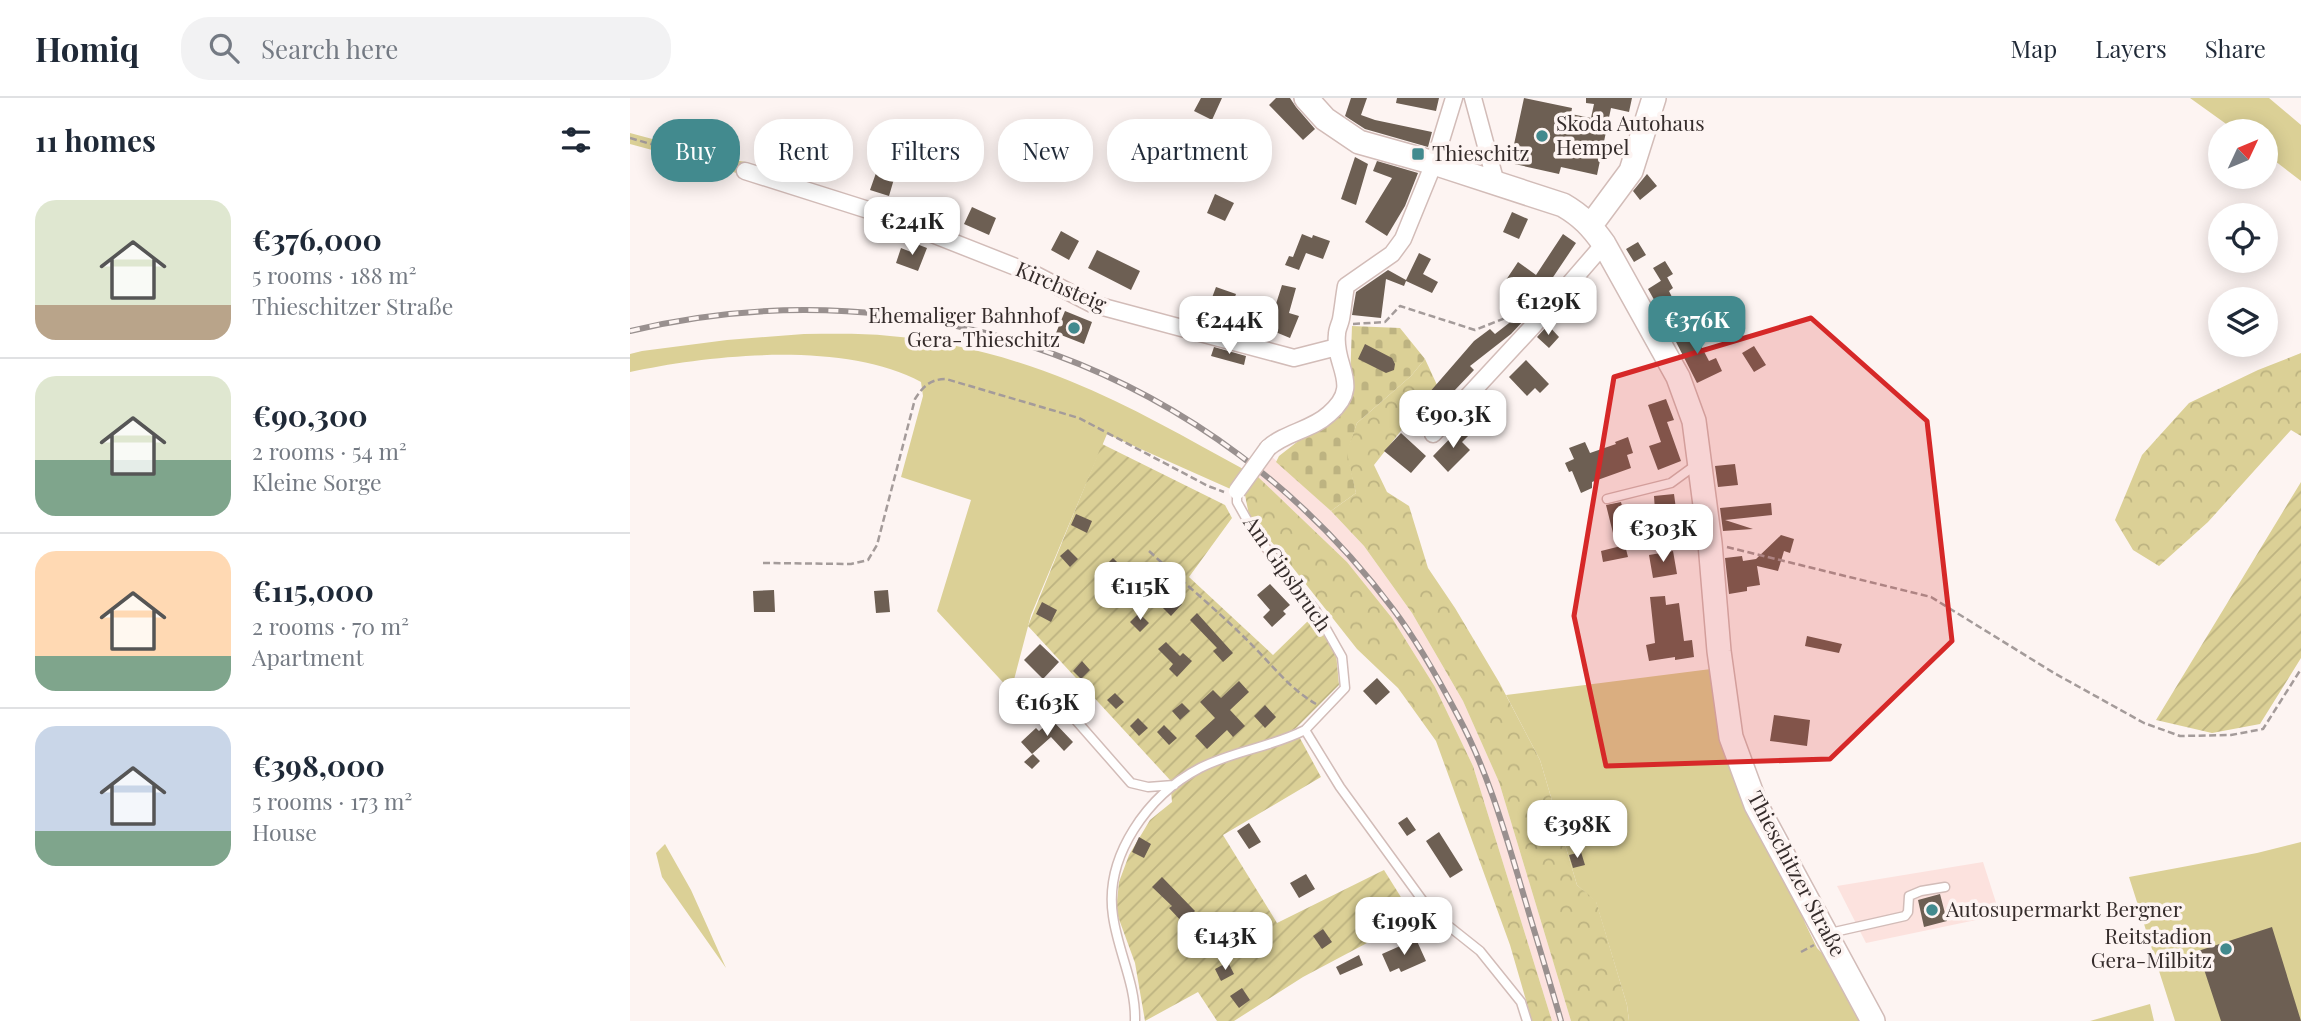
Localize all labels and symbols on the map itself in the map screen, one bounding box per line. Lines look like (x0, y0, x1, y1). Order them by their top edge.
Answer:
place label: Skoda Autohaus Hempel (1556, 108, 1705, 160)
north arrow (2208, 119, 2278, 189)
marker: Skoda Autohaus Hempel (1534, 128, 1550, 144)
place label: Thieschitz (1432, 138, 1530, 166)
marker: Thieschitz (1410, 146, 1426, 162)
pin: €241K (863, 198, 961, 257)
street label: Kirchsteig (1012, 254, 1111, 317)
pin: €129K (1499, 278, 1597, 337)
pin: €244K (1180, 296, 1278, 356)
pin: €376K (1648, 296, 1746, 356)
place label: Ehemaliger Bahnhof Gera-Thieschitz (868, 300, 1062, 352)
marker: Ehemaliger Bahnhof Gera-Thieschitz (1066, 320, 1082, 336)
pin: €90.3K (1396, 390, 1510, 450)
pin: €303K (1614, 504, 1712, 564)
street label: Am Gipsbruch (1238, 508, 1339, 637)
pin: €115K (1091, 562, 1189, 622)
pin: €163K (998, 678, 1096, 738)
street label: Thieschitzer Straße (1742, 785, 1853, 961)
pin: €398K (1528, 800, 1626, 860)
place label: Autosupermarkt Bergner (1945, 894, 2183, 922)
pin: €199K (1355, 898, 1453, 957)
marker: Autosupermarkt Bergner (1924, 902, 1940, 918)
pin: €143K (1176, 912, 1274, 972)
place label: Reitstadion Gera-Milbitz (2091, 921, 2212, 973)
marker: Reitstadion Gera-Milbitz (2218, 941, 2234, 957)

